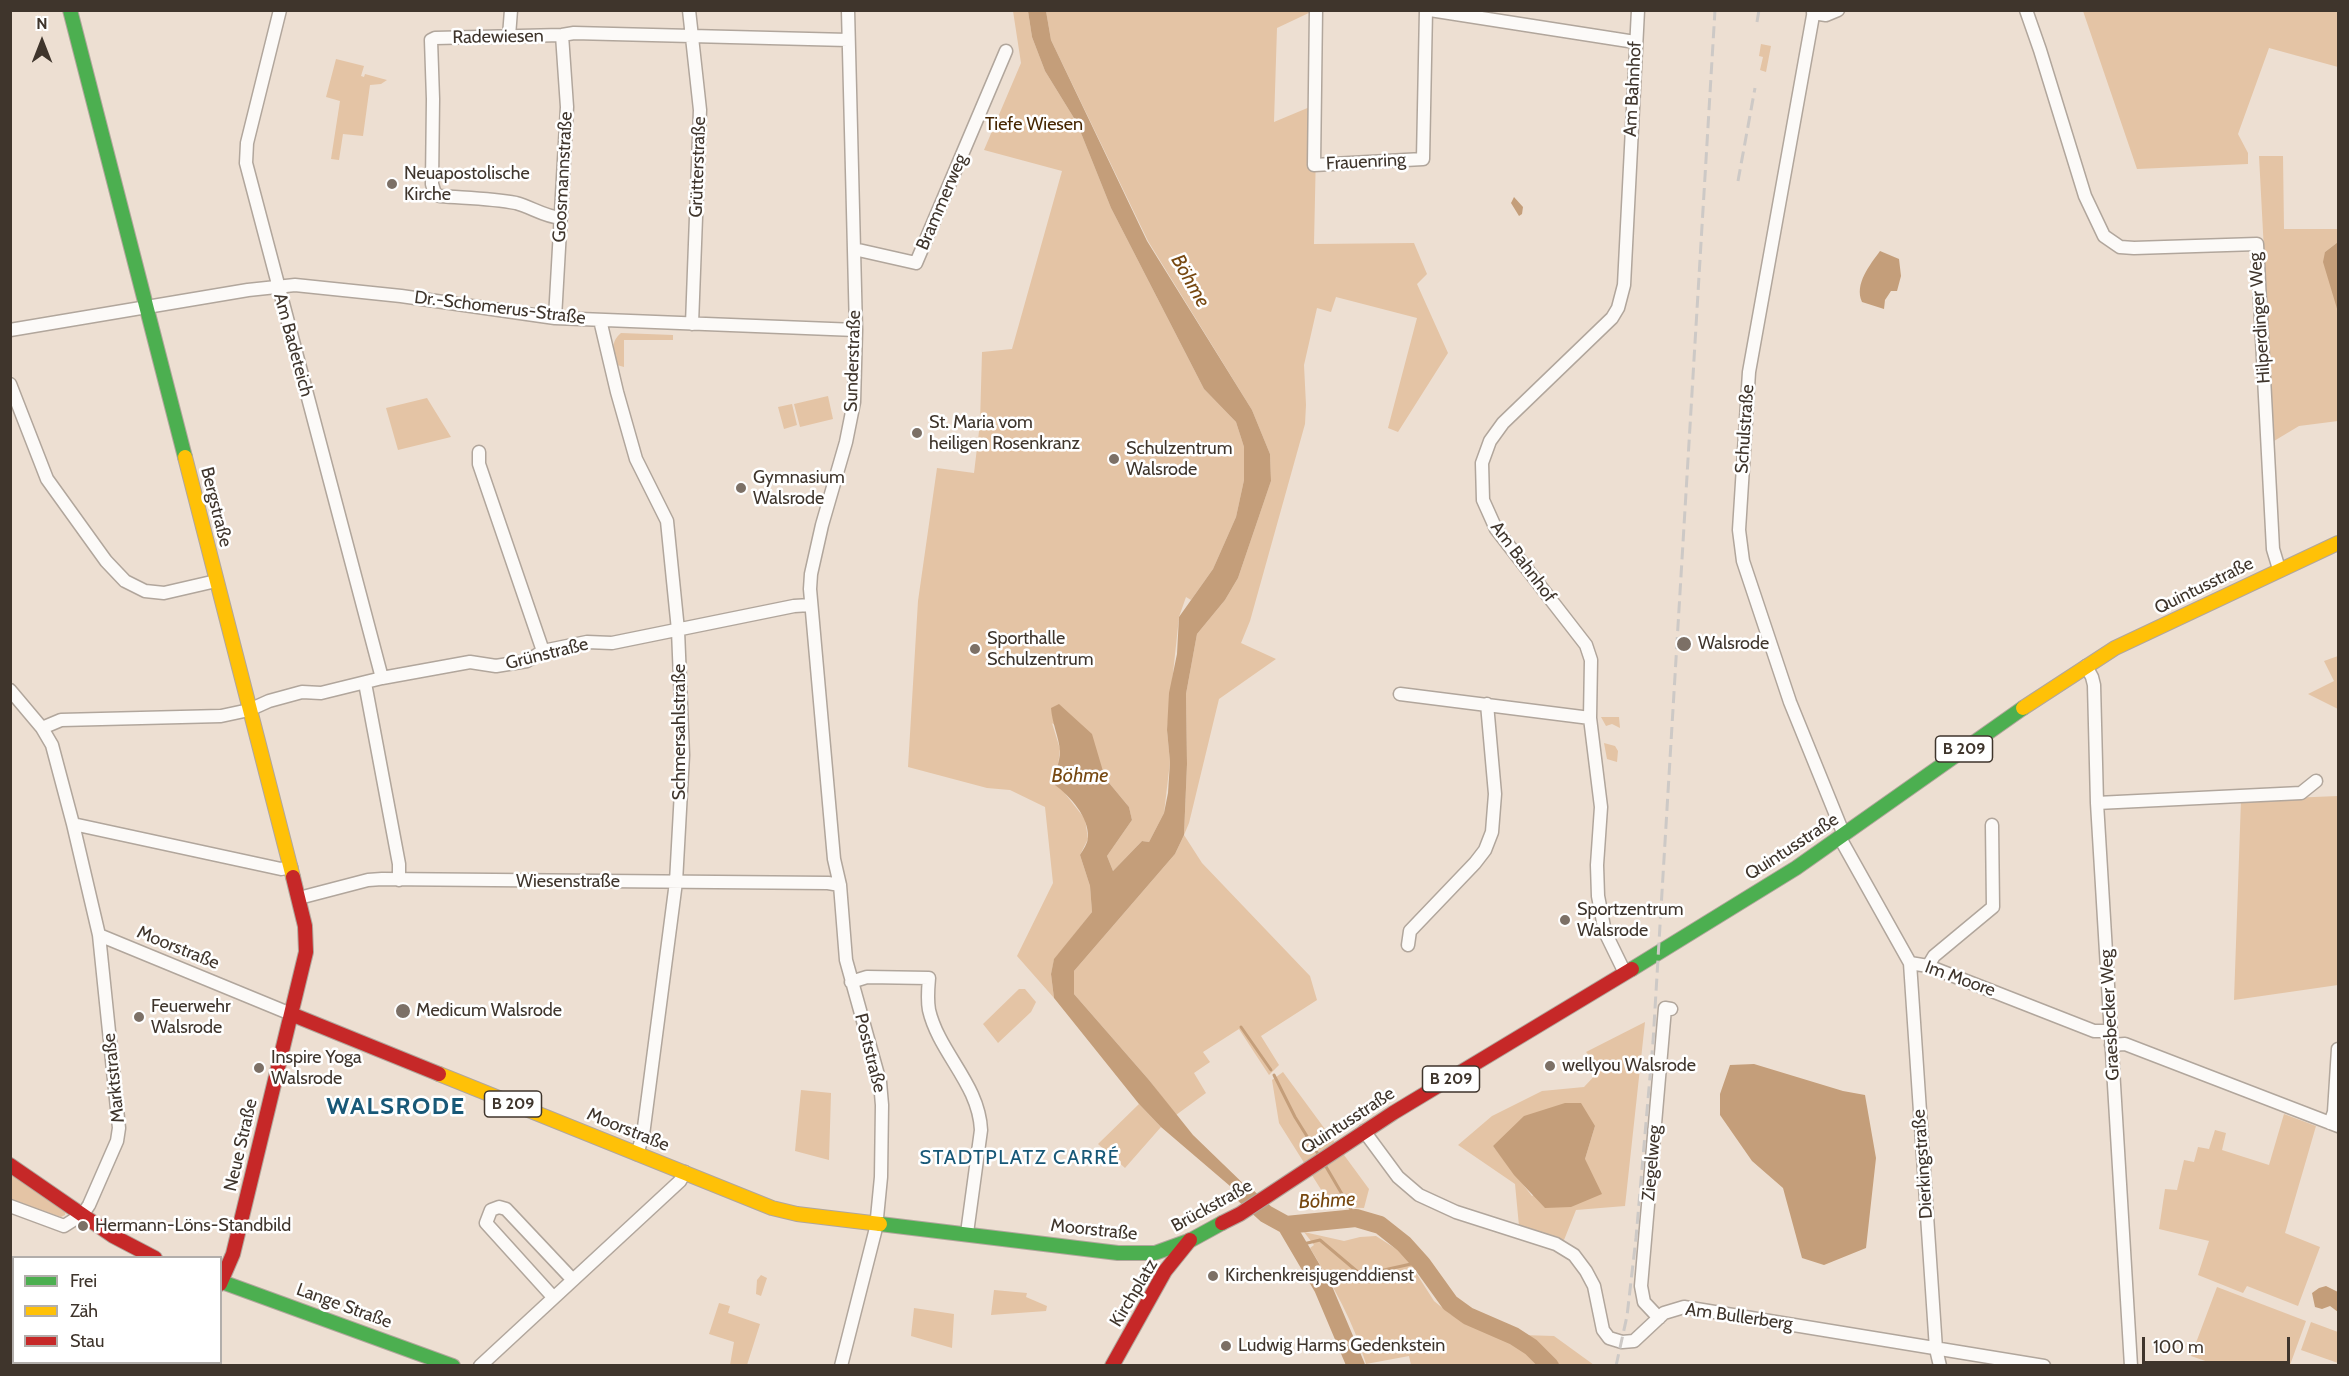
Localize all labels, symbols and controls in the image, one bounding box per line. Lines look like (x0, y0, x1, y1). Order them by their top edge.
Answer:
north arrow (12, 12, 72, 72)
text: N (36, 14, 48, 33)
street label: Radewiesen (452, 25, 544, 49)
street label: Am Bahnhof (1620, 41, 1646, 137)
street label: Goosmannstraße (549, 111, 577, 243)
park label: Tiefe Wiesen (985, 114, 1083, 136)
street label: Grütterstraße (685, 116, 711, 218)
street label: Frauenring (1325, 149, 1407, 175)
street label: Brammerweg (912, 151, 972, 253)
place label: Neuapostolische Kirche (404, 163, 530, 206)
marker: Neuapostolische Kirche (385, 177, 399, 191)
water label: Böhme (1165, 250, 1215, 312)
street label: Hilperdinger Weg (2245, 252, 2275, 384)
street label: Dr.-Schomerus-Straße (413, 287, 587, 329)
street label: Am Badeteich (269, 291, 317, 399)
street label: Sunderstraße (840, 310, 866, 412)
street label: Schulstraße (1731, 384, 1759, 474)
place label: St. Maria vom heiligen Rosenkranz (929, 412, 1080, 454)
marker: St. Maria vom heiligen Rosenkranz (910, 426, 924, 440)
place label: Schulzentrum Walsrode (1126, 438, 1233, 480)
marker: Schulzentrum Walsrode (1107, 452, 1121, 466)
street label: Bergstraße (196, 465, 236, 549)
place label: Gymnasium Walsrode (753, 467, 845, 510)
marker: Gymnasium Walsrode (734, 481, 748, 495)
street label: Am Bahnhof (1486, 517, 1560, 607)
street label: Quintusstraße (2151, 553, 2257, 619)
place label: Sporthalle Schulzentrum (987, 628, 1094, 670)
street label: Grünstraße (503, 633, 591, 675)
place label: Walsrode (1698, 633, 1769, 655)
marker: Walsrode (1675, 635, 1693, 653)
marker: Sporthalle Schulzentrum (968, 642, 982, 656)
street label: Schmersahlstraße (669, 664, 691, 800)
road number: B 209 (1936, 736, 1992, 762)
water label: Böhme (1052, 764, 1108, 788)
street label: Quintusstraße (1741, 809, 1843, 885)
street label: Wiesenstraße (516, 871, 620, 893)
place label: Sportzentrum Walsrode (1577, 899, 1683, 942)
marker: Sportzentrum Walsrode (1558, 913, 1572, 927)
street label: Moorstraße (134, 922, 222, 974)
street label: Graesbecker Weg (2096, 949, 2124, 1081)
street label: Im Moore (1922, 956, 1998, 1002)
place label: Feuerwehr Walsrode (151, 996, 231, 1038)
place label: Medicum Walsrode (416, 1000, 562, 1022)
marker: Medicum Walsrode (394, 1002, 412, 1020)
marker: Feuerwehr Walsrode (132, 1010, 146, 1024)
street label: Poststraße (850, 1011, 890, 1095)
street label: Marktstraße (99, 1032, 129, 1124)
place label: Inspire Yoga Walsrode (271, 1047, 362, 1090)
place label: wellyou Walsrode (1562, 1055, 1696, 1077)
marker: wellyou Walsrode (1543, 1059, 1557, 1073)
marker: Inspire Yoga Walsrode (252, 1061, 266, 1075)
road number: B 209 (1422, 1066, 1480, 1092)
street label: Quintusstraße (1297, 1083, 1399, 1159)
road number: B 209 (484, 1091, 542, 1117)
district label: WALSRODE (326, 1093, 466, 1121)
street label: Neue Straße (220, 1097, 262, 1193)
street label: Moorstraße (584, 1104, 672, 1156)
street label: Dierkingstraße (1908, 1108, 1938, 1220)
street label: Ziegelweg (1638, 1124, 1666, 1202)
district label: STADTPLATZ CARRÉ (920, 1146, 1120, 1170)
street label: Brückstraße (1168, 1175, 1256, 1237)
water label: Böhme (1298, 1188, 1356, 1214)
place label: Hermann-Löns-Standbild (95, 1215, 291, 1237)
street label: Moorstraße (1050, 1215, 1138, 1245)
marker: Hermann-Löns-Standbild (76, 1219, 90, 1233)
street label: Kirchplatz (1105, 1255, 1163, 1331)
legend (12, 1256, 222, 1364)
place label: Kirchenkreisjugenddienst (1225, 1265, 1414, 1287)
marker: Kirchenkreisjugenddienst (1206, 1269, 1220, 1283)
text: Frei (70, 1270, 97, 1292)
street label: Lange Straße (293, 1279, 395, 1333)
street label: Am Bullerberg (1684, 1299, 1794, 1335)
text: Zäh (70, 1300, 98, 1322)
scale bar (2145, 1325, 2294, 1363)
text: Stau (70, 1330, 104, 1352)
place label: Ludwig Harms Gedenkstein (1238, 1335, 1445, 1357)
text: 100 m (2153, 1336, 2204, 1358)
marker: Ludwig Harms Gedenkstein (1219, 1339, 1233, 1353)

